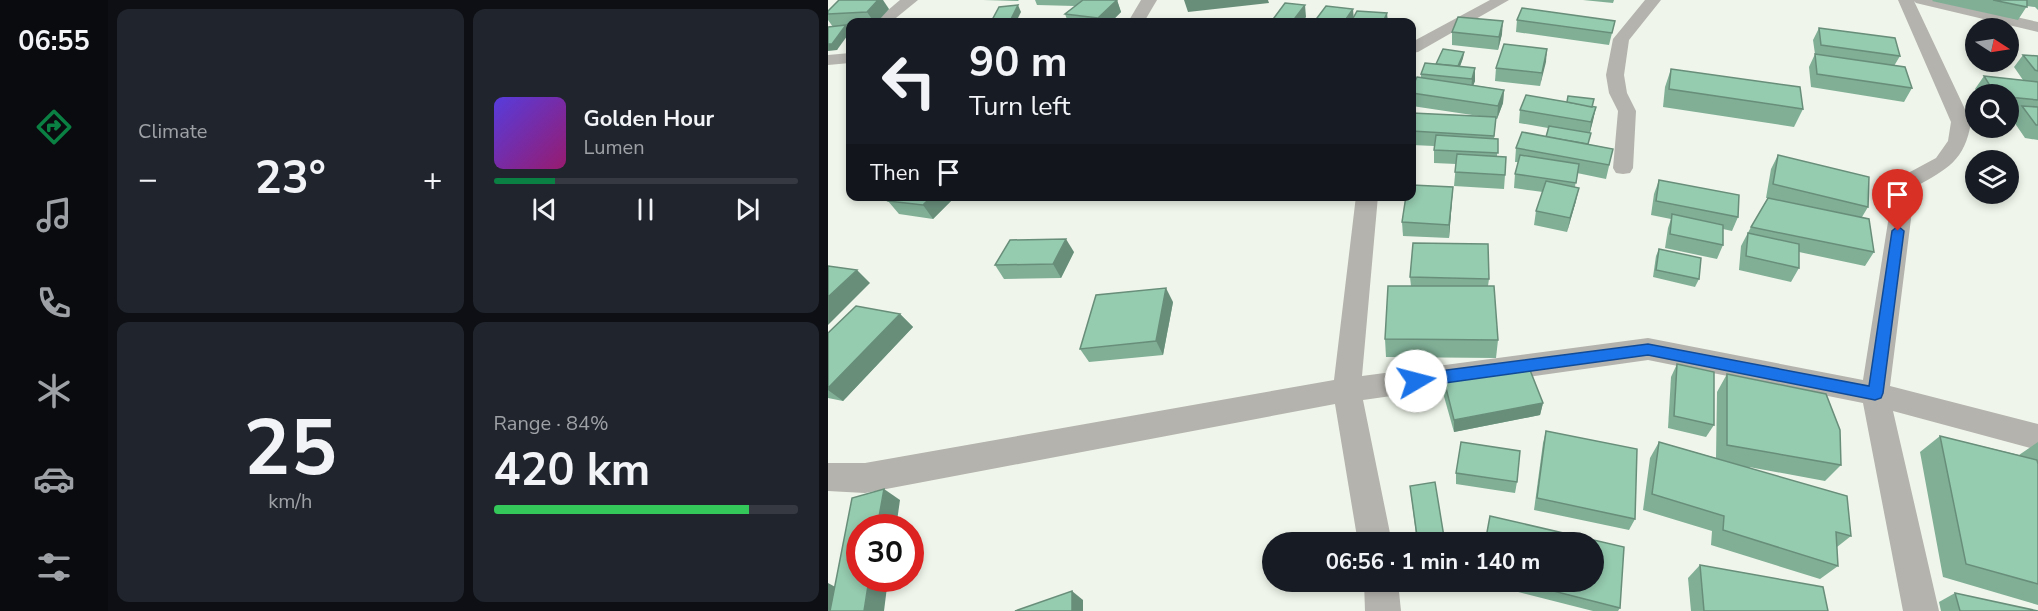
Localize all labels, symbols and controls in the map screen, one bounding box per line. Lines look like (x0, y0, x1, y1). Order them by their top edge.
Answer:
north arrow (1965, 18, 2019, 72)
map controls (1965, 18, 2019, 204)
text: 06:55 (18, 23, 90, 60)
text: 90 m (969, 34, 1068, 91)
icon: left (870, 42, 948, 120)
button: search (1965, 84, 2019, 138)
text: Turn left (969, 88, 1070, 125)
text: Golden Hour (584, 104, 714, 134)
icon: directions (33, 106, 75, 148)
text: Climate (138, 118, 207, 145)
text: Lumen (584, 134, 645, 161)
text: 23° (255, 148, 326, 209)
button: layers (1965, 150, 2019, 204)
icon: arrive (932, 156, 965, 189)
text: − (138, 157, 158, 202)
text: + (423, 157, 443, 202)
text: Then (870, 158, 920, 188)
pin (1872, 169, 1923, 231)
icon: arrive (1881, 178, 1914, 211)
icon: previous (528, 193, 561, 226)
icon: pause (629, 193, 662, 226)
icon: next (731, 193, 764, 226)
icon: music (33, 194, 75, 236)
icon: phone (33, 282, 75, 324)
position arrow (1384, 349, 1448, 413)
icon: climate (33, 370, 75, 412)
text: 25 (243, 395, 337, 502)
text: Range · 84% (494, 410, 609, 437)
text: 420 km (494, 440, 650, 501)
icon: car (33, 458, 75, 500)
text: km/h (268, 488, 312, 515)
speed limit sign: 30 (846, 514, 924, 592)
icon: filters (33, 546, 75, 588)
text: 06:56 · 1 min · 140 m (1326, 547, 1540, 577)

